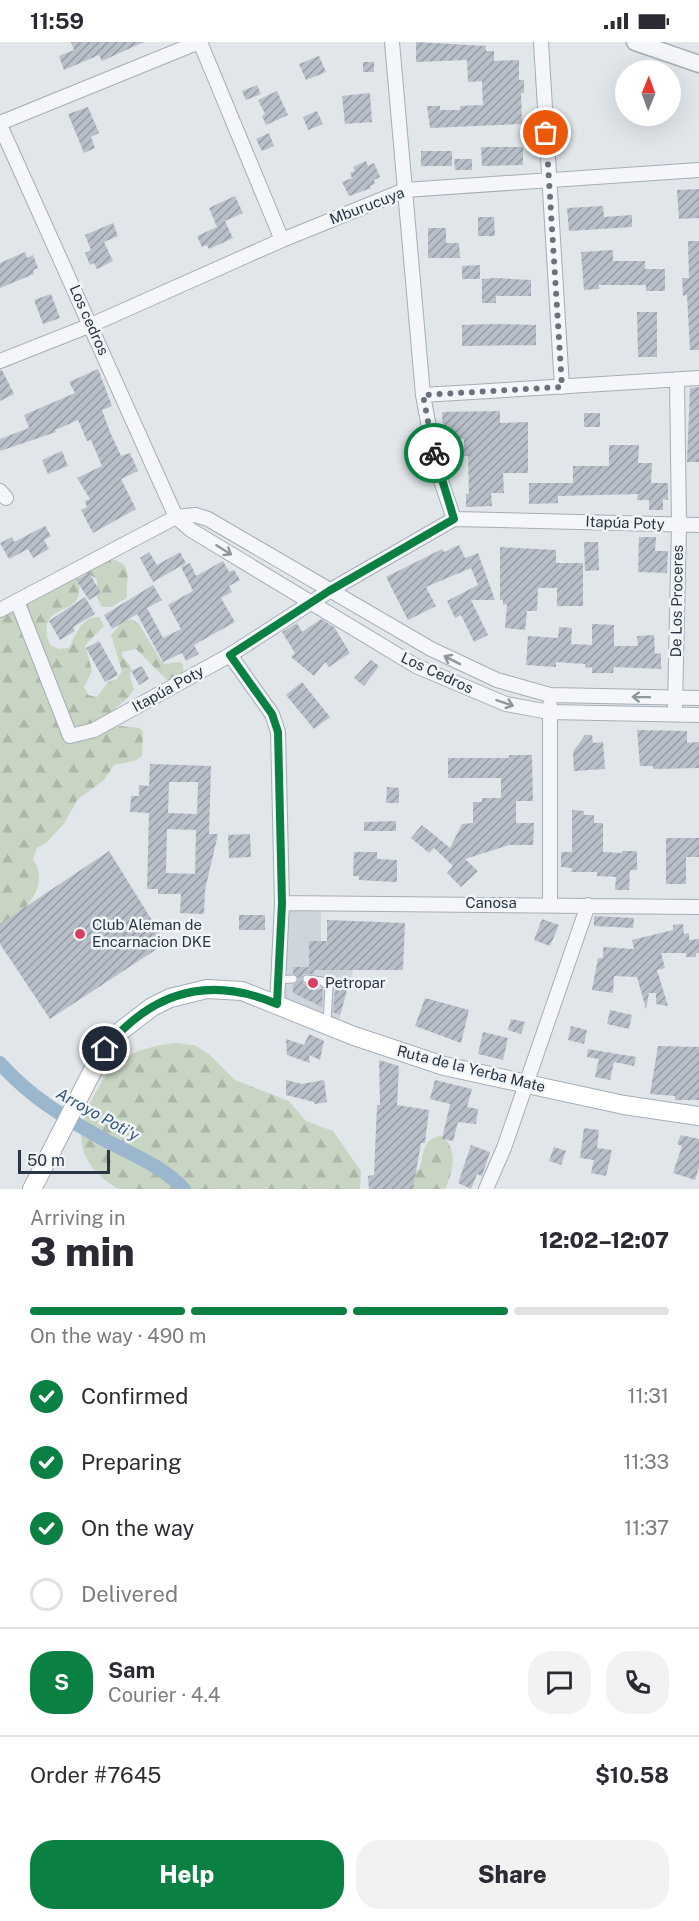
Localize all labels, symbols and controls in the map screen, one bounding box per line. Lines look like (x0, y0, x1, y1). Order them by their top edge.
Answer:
text: 11:59 (30, 8, 84, 34)
north arrow (615, 60, 681, 126)
map controls (615, 60, 681, 126)
pin (520, 107, 571, 158)
icon: bag (529, 116, 562, 149)
street label: Mburucuya (327, 184, 407, 228)
street label: Los cedros (66, 282, 113, 358)
courier (404, 423, 464, 483)
icon: bike (418, 437, 451, 470)
street label: Itapúa Poty (585, 513, 665, 532)
one-way arrow (215, 544, 232, 556)
street label: De Los Proceres (667, 545, 686, 657)
street label: Los Cedros (398, 648, 476, 697)
one-way arrow (444, 654, 461, 666)
street label: Itapúa Poty (129, 662, 207, 715)
one-way arrow (631, 691, 651, 703)
one-way arrow (495, 698, 514, 709)
street label: Canosa (465, 894, 517, 911)
place label: Club Aleman de Encarnacion DKE (92, 916, 211, 950)
marker: Club Aleman de Encarnacion DKE (73, 927, 87, 941)
place label: Petropar (325, 974, 386, 991)
marker: Petropar (306, 976, 320, 990)
pin (79, 1023, 130, 1074)
icon: home (88, 1032, 121, 1065)
street label: Ruta de la Yerba Mate (395, 1042, 547, 1095)
water label: Arroyo Poti'y (53, 1084, 143, 1145)
scale bar (18, 1147, 110, 1174)
text: 50 m (27, 1151, 65, 1170)
text: Arriving in (30, 1206, 125, 1230)
text: 12:02–12:07 (539, 1227, 669, 1253)
text: 3 min (30, 1229, 135, 1275)
text: On the way · 490 m (30, 1324, 206, 1348)
icon: check (30, 1380, 63, 1413)
text: Confirmed (81, 1383, 188, 1409)
text: 11:31 (627, 1384, 669, 1408)
icon: check (30, 1446, 63, 1479)
text: Preparing (81, 1449, 182, 1475)
text: 11:33 (623, 1450, 669, 1474)
icon: check (30, 1512, 63, 1545)
text: On the way (81, 1515, 194, 1541)
text: 11:37 (624, 1516, 669, 1540)
text: Delivered (81, 1581, 178, 1607)
button: chat (528, 1651, 591, 1714)
button: phone (606, 1651, 669, 1714)
text: Sam (108, 1657, 155, 1683)
text: S (54, 1669, 69, 1695)
text: Courier · 4.4 (108, 1683, 220, 1707)
text: Order #7645 (30, 1762, 161, 1788)
text: $10.58 (595, 1762, 669, 1788)
button: Help (30, 1840, 344, 1909)
button: Share (356, 1840, 669, 1909)

